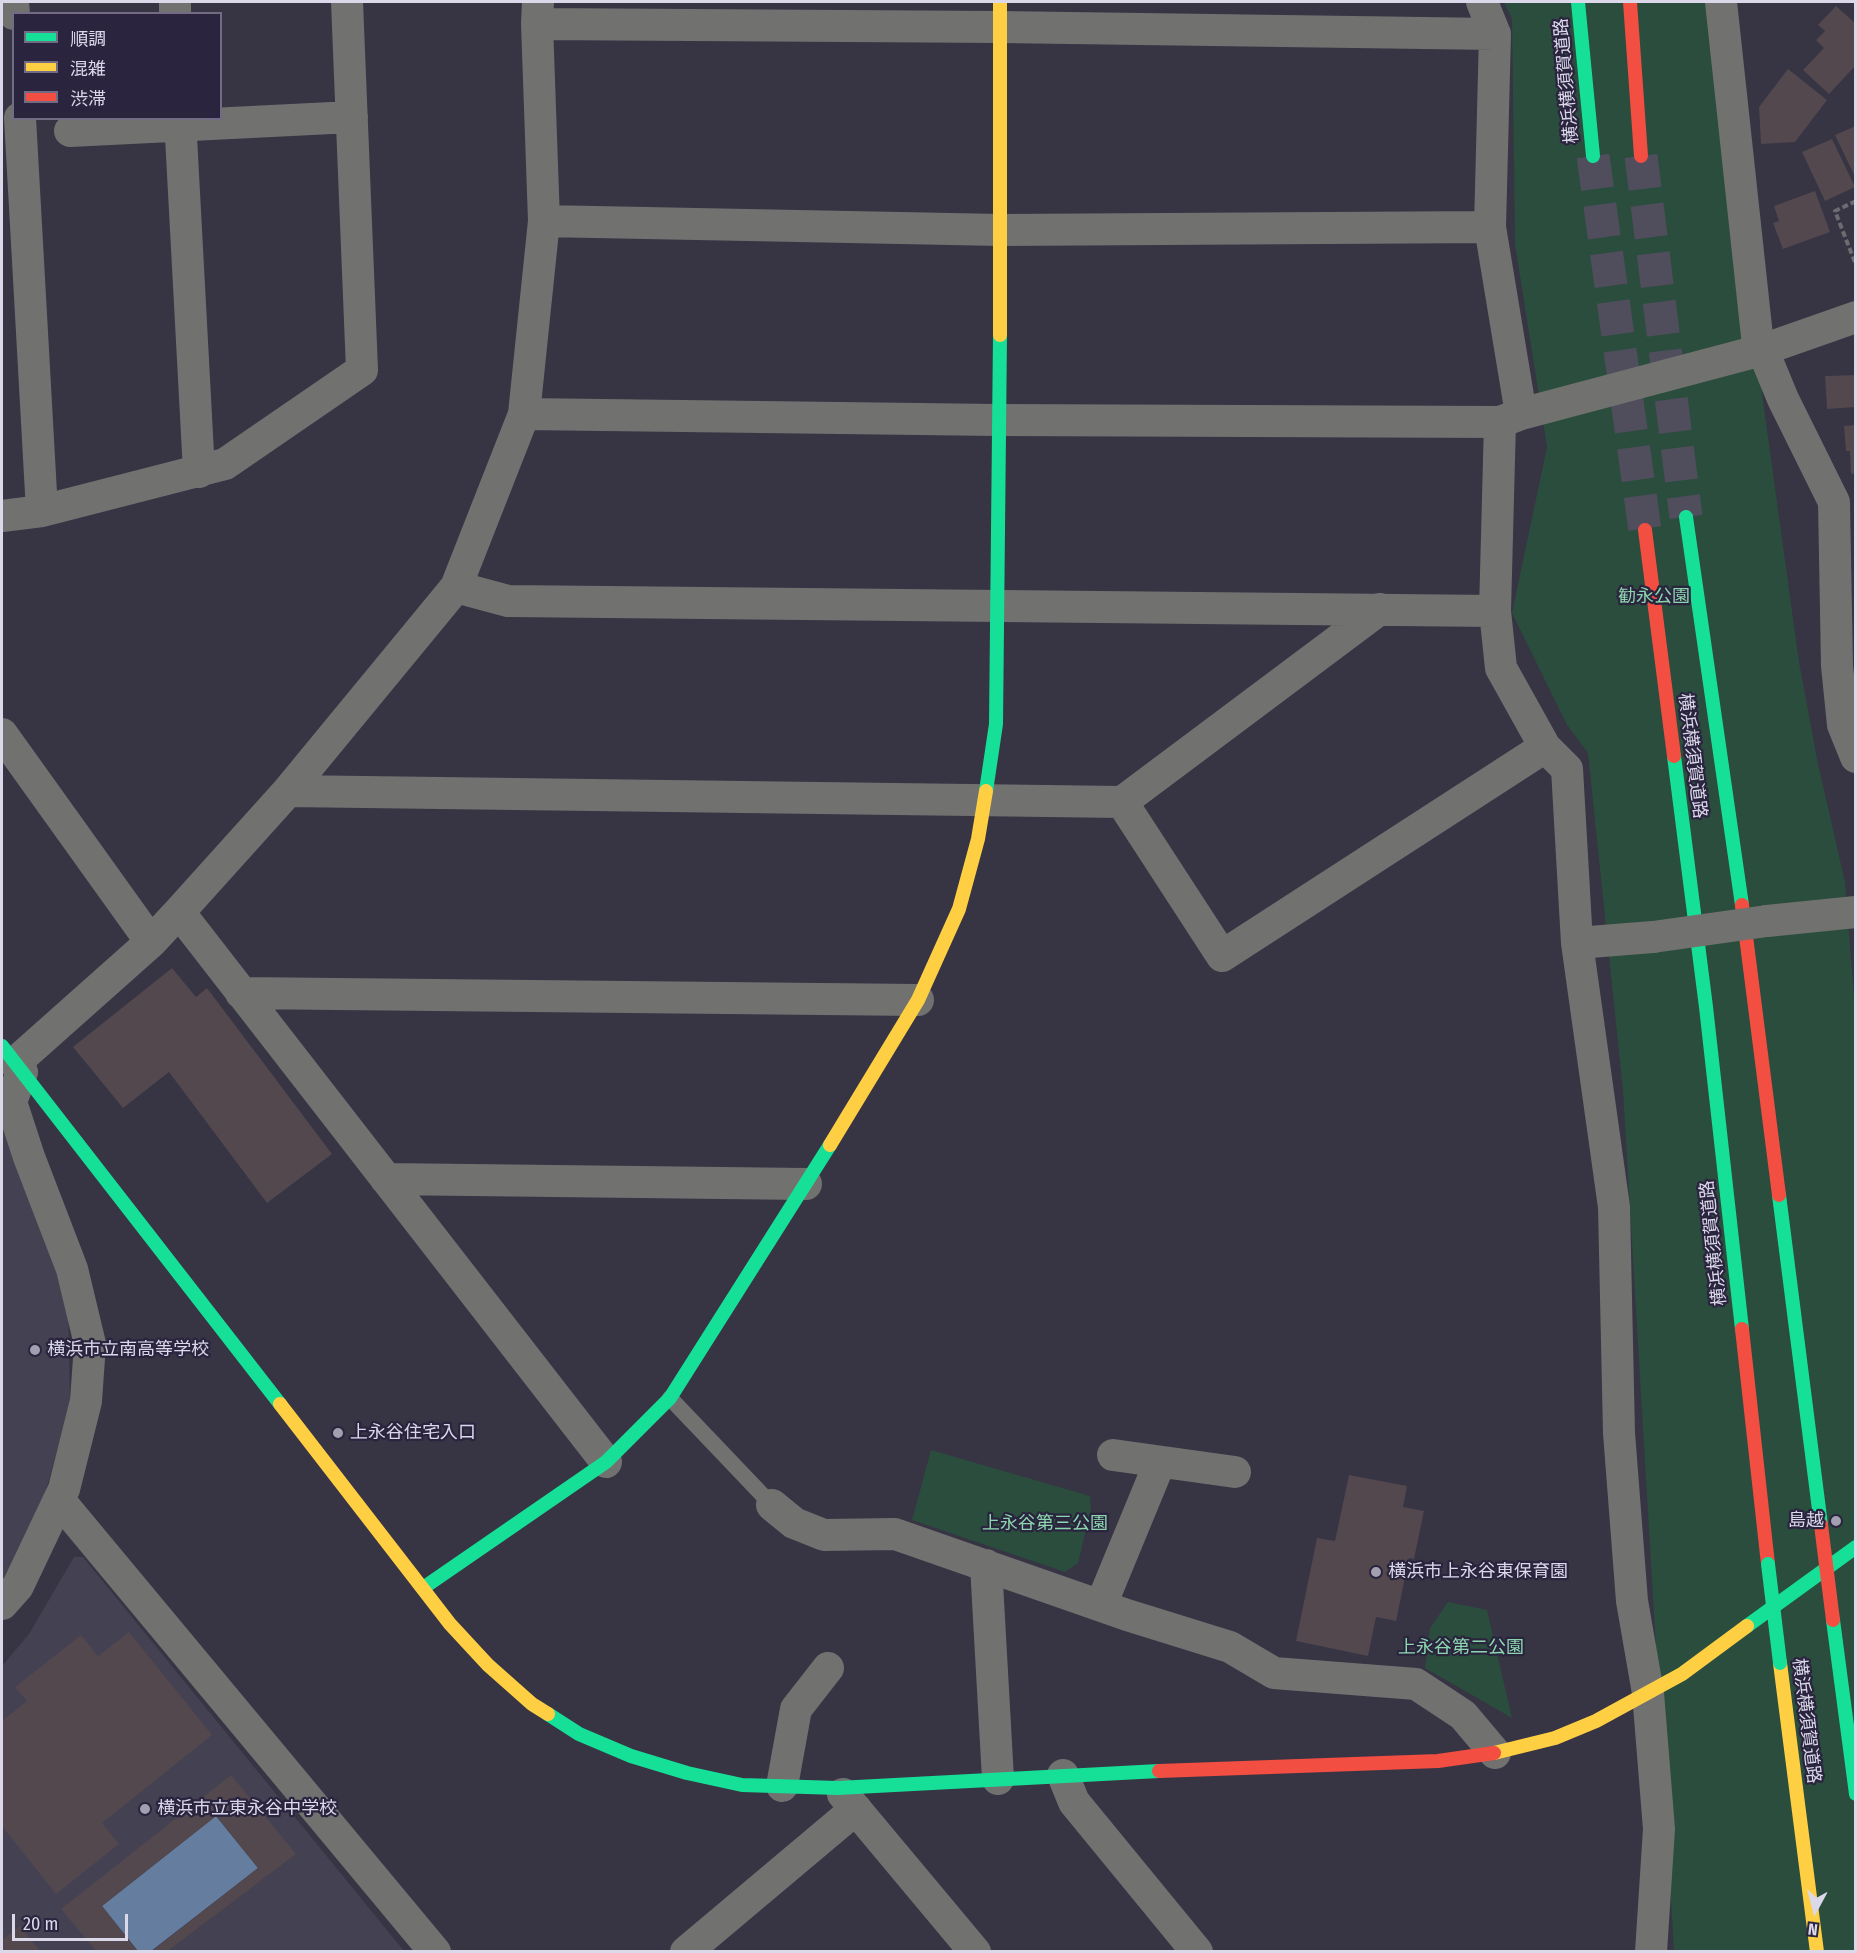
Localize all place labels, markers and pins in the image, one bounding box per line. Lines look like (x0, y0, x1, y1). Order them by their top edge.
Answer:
place label: 横浜市立南高等学校 (47, 1339, 209, 1361)
marker: 横浜市立南高等学校 (28, 1343, 42, 1357)
place label: 上永谷住宅入口 (350, 1422, 476, 1444)
marker: 上永谷住宅入口 (331, 1426, 345, 1440)
place label: 島越 (1788, 1510, 1824, 1532)
marker: 島越 (1829, 1514, 1843, 1528)
place label: 横浜市上永谷東保育園 (1388, 1561, 1568, 1583)
marker: 横浜市上永谷東保育園 (1369, 1565, 1383, 1579)
place label: 横浜市立東永谷中学校 (157, 1798, 337, 1820)
marker: 横浜市立東永谷中学校 (138, 1802, 152, 1816)

